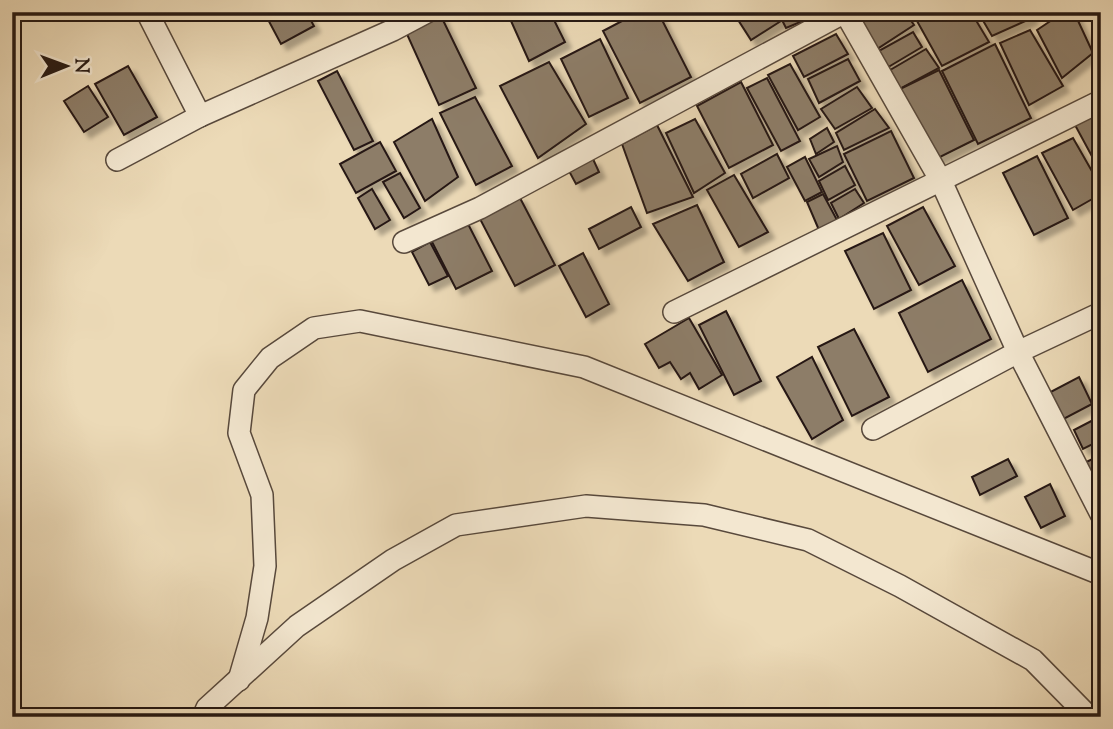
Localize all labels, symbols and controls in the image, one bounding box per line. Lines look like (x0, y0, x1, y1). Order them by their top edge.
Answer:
north arrow (32, 32, 102, 102)
text: N (67, 58, 94, 74)

